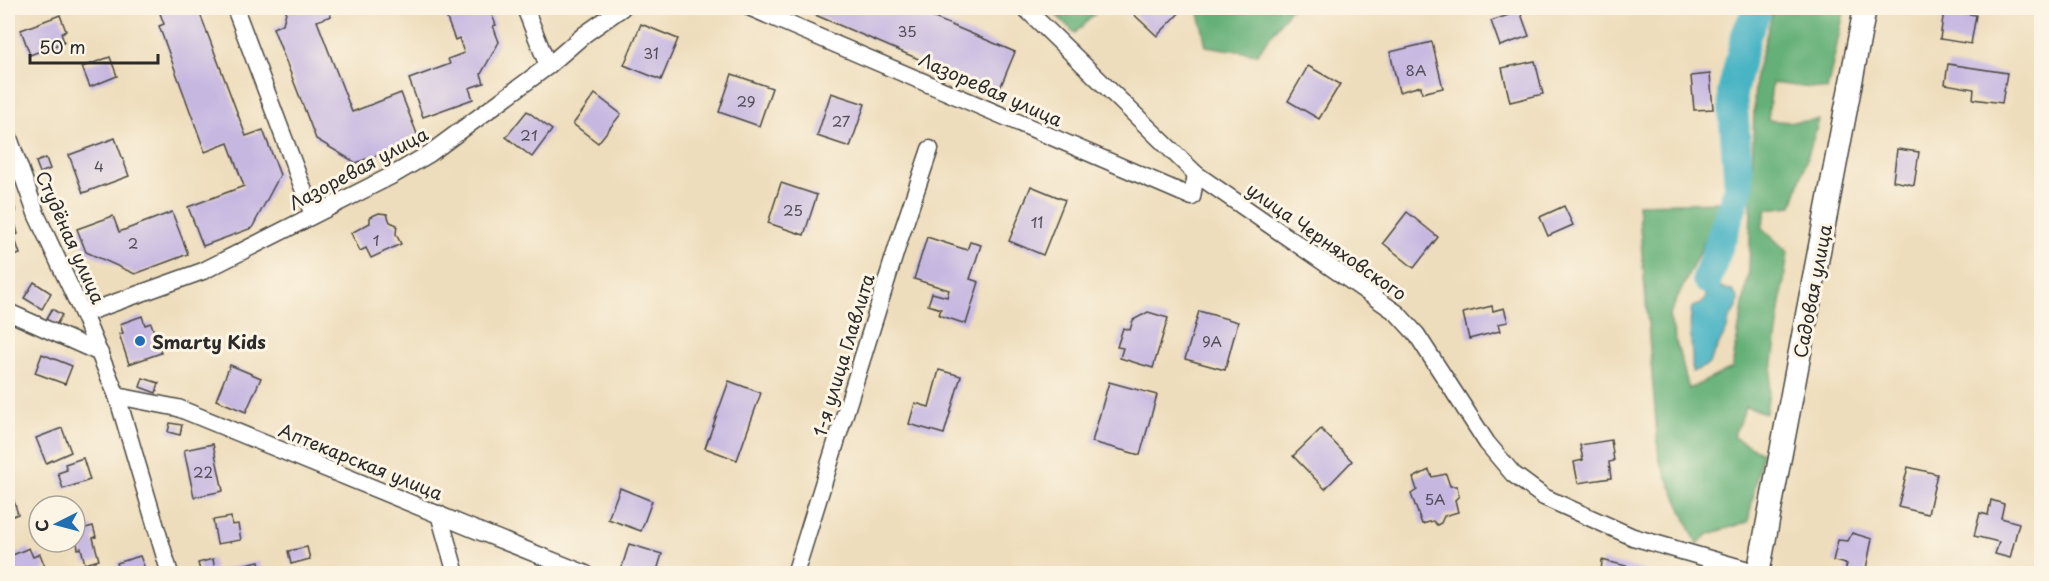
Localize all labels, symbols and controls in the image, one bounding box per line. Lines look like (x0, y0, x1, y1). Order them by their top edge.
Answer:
house number: 35 (897, 19, 917, 42)
scale bar (30, 27, 158, 65)
text: 50 m (39, 33, 86, 60)
house number: 31 (643, 41, 659, 64)
street label: Лазоревая улица (915, 45, 1068, 133)
house number: 8А (1406, 58, 1426, 81)
house number: 29 (736, 89, 756, 112)
house number: 27 (832, 109, 851, 132)
street label: Лазоревая улица (284, 120, 433, 216)
house number: 21 (520, 123, 538, 146)
house number: 4 (94, 154, 104, 177)
street label: Студёная улица (30, 166, 113, 308)
street label: улица Черняховского (1241, 175, 1413, 307)
house number: 25 (783, 198, 803, 221)
house number: 11 (1031, 210, 1043, 233)
street label: Садовая улица (1786, 221, 1838, 360)
house number: 1 (373, 228, 379, 251)
house number: 2 (128, 231, 138, 254)
street label: 1-я улица Главлита (805, 270, 881, 440)
place label: Smarty Kids (152, 328, 266, 355)
house number: 9А (1202, 329, 1222, 352)
marker: Smarty Kids (133, 334, 147, 348)
street label: Аптекарская улица (275, 416, 448, 507)
house number: 22 (193, 460, 213, 483)
house number: 5А (1424, 487, 1446, 510)
north arrow (27, 494, 87, 554)
text: С (29, 518, 54, 533)

